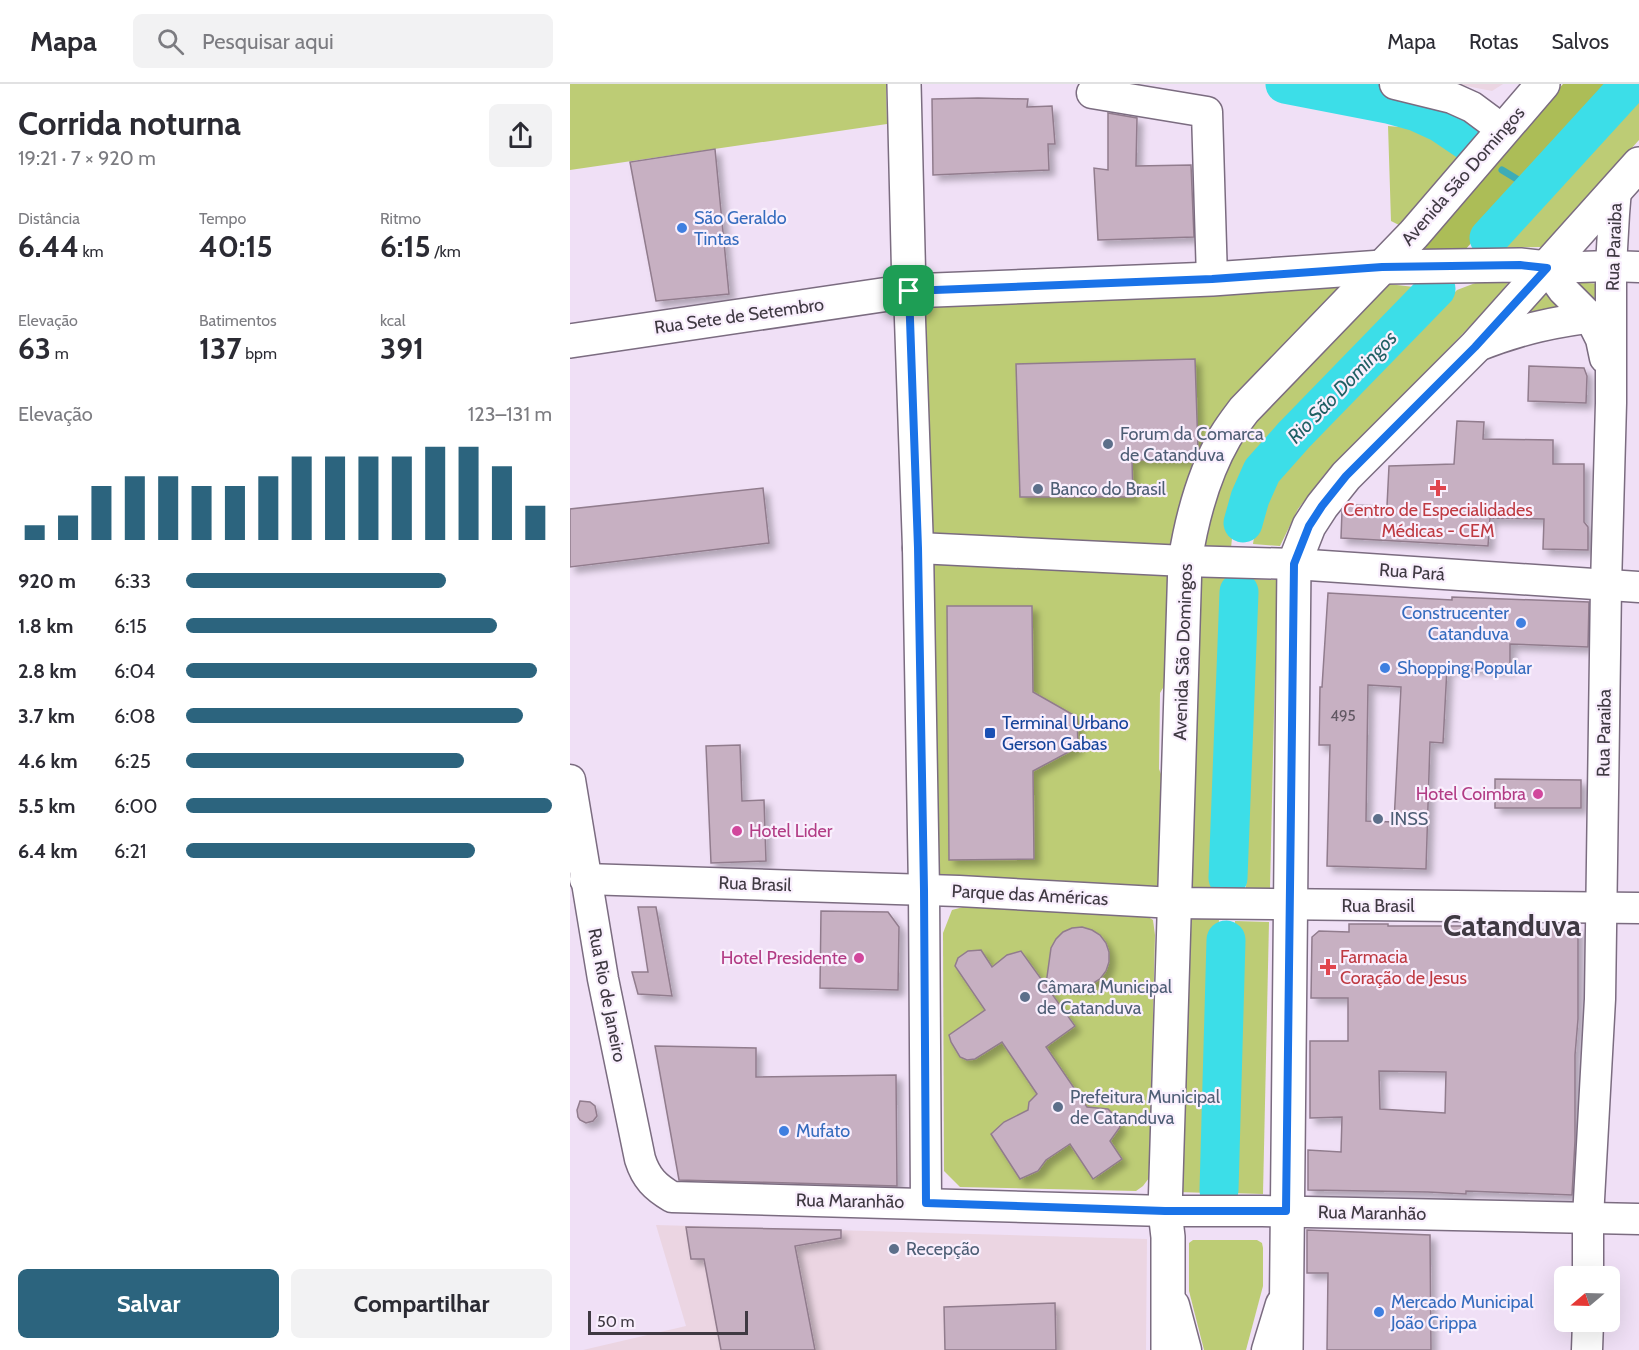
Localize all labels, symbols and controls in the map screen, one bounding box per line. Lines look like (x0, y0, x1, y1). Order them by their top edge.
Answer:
search box (133, 14, 553, 68)
text: Mapa (30, 24, 97, 58)
icon: search (154, 25, 187, 58)
text: Pesquisar aqui (202, 28, 334, 55)
text: Mapa (1387, 29, 1436, 54)
text: Rotas (1469, 29, 1518, 54)
text: Salvos (1551, 29, 1609, 54)
street label: Avenida São Domingos (1397, 102, 1529, 250)
text: Corrida noturna (18, 103, 241, 143)
button: share (489, 104, 552, 167)
text: 19:21 · 7 × 920 m (18, 146, 156, 170)
street label: Rua Paraiba (1601, 202, 1627, 291)
place label: São Geraldo Tintas (694, 207, 787, 250)
text: Distância (18, 209, 80, 228)
text: Tempo (199, 209, 246, 228)
text: Ritmo (380, 209, 421, 228)
marker: São Geraldo Tintas (675, 221, 689, 235)
text: 6.44 (18, 228, 79, 265)
text: 40:15 (199, 228, 273, 265)
text: 6:15 (380, 228, 431, 265)
text: km (79, 242, 104, 261)
text: /km (431, 242, 461, 261)
pin (883, 265, 934, 316)
icon: arrive (892, 274, 925, 307)
street label: Rua Sete de Setembro (653, 293, 825, 339)
text: Elevação (18, 311, 78, 330)
text: Batimentos (199, 311, 277, 330)
text: kcal (380, 311, 406, 330)
water label: Rio São Domingos (1282, 326, 1402, 448)
text: 63 (18, 330, 51, 367)
text: 137 (199, 330, 242, 367)
text: 391 (380, 330, 424, 367)
text: m (51, 344, 69, 363)
text: bpm (242, 344, 277, 363)
text: Elevação (18, 402, 93, 426)
text: 123–131 m (468, 402, 552, 426)
place label: Forum da Comarca de Catanduva (1120, 423, 1264, 466)
marker: Forum da Comarca de Catanduva (1101, 437, 1115, 451)
place label: Banco do Brasil (1050, 478, 1166, 500)
marker: Centro de Especialidades Médicas - CEM (1429, 479, 1447, 497)
marker: Banco do Brasil (1031, 482, 1045, 496)
place label: Centro de Especialidades Médicas - CEM (1343, 499, 1533, 542)
street label: Rua Pará (1378, 559, 1446, 585)
street label: Avenida São Domingos (1169, 563, 1197, 741)
text: 920 m (18, 569, 76, 593)
text: 6:33 (114, 569, 151, 593)
place label: Construcenter Catanduva (1401, 602, 1509, 645)
text: 1.8 km (18, 614, 73, 638)
text: 6:15 (114, 614, 147, 638)
marker: Construcenter Catanduva (1514, 616, 1528, 630)
place label: Shopping Popular (1397, 657, 1532, 679)
text: 2.8 km (18, 659, 77, 683)
text: 6:04 (114, 659, 155, 683)
marker: Shopping Popular (1378, 661, 1392, 675)
street label: Rua Paraiba (1592, 688, 1616, 777)
text: 3.7 km (18, 704, 75, 728)
text: 6:08 (114, 704, 156, 728)
house number: 495 (1330, 707, 1356, 725)
place label: Terminal Urbano Gerson Gabas (1002, 712, 1129, 755)
marker: Terminal Urbano Gerson Gabas (983, 726, 997, 740)
text: 4.6 km (18, 749, 78, 773)
text: 6:25 (114, 749, 151, 773)
place label: Hotel Coimbra (1416, 783, 1526, 805)
marker: Hotel Coimbra (1531, 787, 1545, 801)
text: 5.5 km (18, 794, 76, 818)
text: 6:00 (114, 794, 157, 818)
place label: INSS (1390, 808, 1428, 830)
marker: INSS (1371, 812, 1385, 826)
place label: Hotel Lider (749, 820, 833, 842)
marker: Hotel Lider (730, 824, 744, 838)
text: 6.4 km (18, 839, 78, 863)
text: 6:21 (114, 839, 147, 863)
street label: Rua Brasil (718, 872, 793, 896)
street label: Parque das Américas (951, 880, 1109, 910)
street label: Rua Brasil (1341, 895, 1415, 917)
district label: Catanduva (1443, 907, 1581, 944)
street label: Rua Rio de Janeiro (583, 926, 631, 1064)
place label: Farmacia Coração de Jesus (1340, 946, 1467, 989)
place label: Hotel Presidente (721, 947, 847, 969)
marker: Hotel Presidente (852, 951, 866, 965)
marker: Farmacia Coração de Jesus (1321, 960, 1335, 974)
place label: Câmara Municipal de Catanduva (1037, 976, 1173, 1019)
marker: Câmara Municipal de Catanduva (1018, 990, 1032, 1004)
place label: Prefeitura Municipal de Catanduva (1070, 1086, 1221, 1129)
marker: Prefeitura Municipal de Catanduva (1051, 1100, 1065, 1114)
place label: Mufato (796, 1120, 850, 1142)
marker: Mufato (777, 1124, 791, 1138)
street label: Rua Maranhão (796, 1189, 905, 1213)
street label: Rua Maranhão (1318, 1201, 1427, 1225)
place label: Recepção (906, 1238, 980, 1260)
marker: Recepção (887, 1242, 901, 1256)
north arrow (1554, 1266, 1620, 1332)
map controls (1554, 1266, 1620, 1332)
button: Salvar (18, 1269, 279, 1338)
button: Compartilhar (291, 1269, 552, 1338)
place label: Mercado Municipal João Crippa (1390, 1291, 1534, 1334)
marker: Mercado Municipal João Crippa (1372, 1305, 1386, 1319)
scale bar (588, 1308, 748, 1336)
text: 50 m (597, 1312, 634, 1331)

